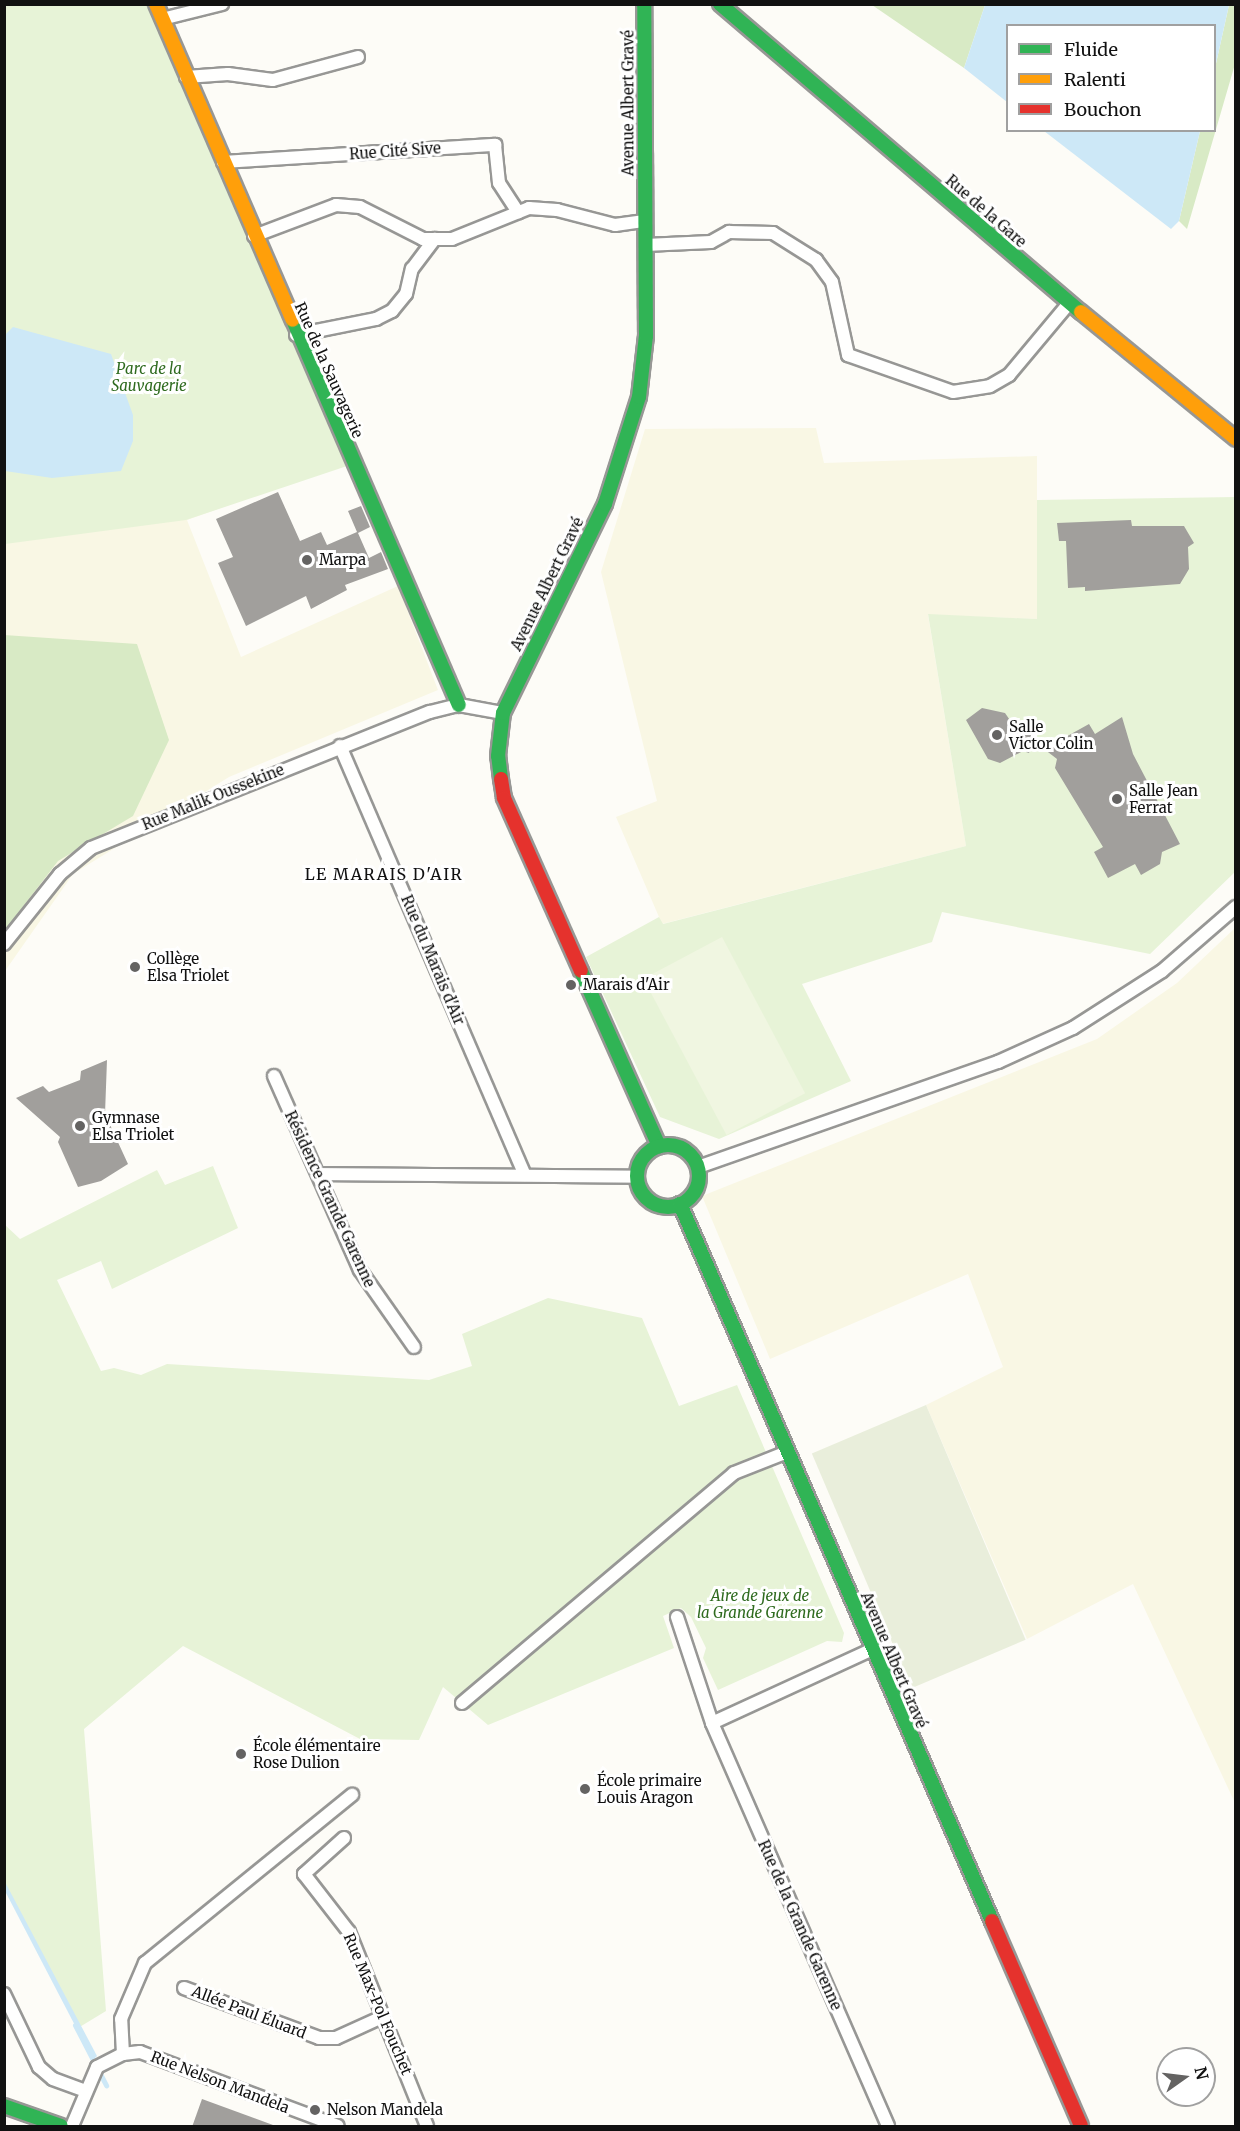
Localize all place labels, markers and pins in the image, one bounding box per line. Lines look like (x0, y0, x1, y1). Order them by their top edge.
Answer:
place label: Marpa (319, 551, 366, 569)
marker: Marpa (300, 553, 314, 567)
place label: Salle Victor Colin (1009, 717, 1093, 752)
marker: Salle Victor Colin (990, 728, 1004, 742)
place label: Salle Jean Ferrat (1129, 781, 1198, 816)
marker: Salle Jean Ferrat (1110, 792, 1124, 806)
place label: Collège Elsa Triolet (147, 949, 229, 984)
marker: Collège Elsa Triolet (128, 960, 142, 974)
place label: Marais d'Air (583, 976, 670, 994)
marker: Marais d'Air (564, 978, 578, 992)
place label: Gymnase Elsa Triolet (92, 1108, 174, 1143)
marker: Gymnase Elsa Triolet (73, 1119, 87, 1133)
place label: École élémentaire Rose Dulion (253, 1736, 380, 1771)
marker: École élémentaire Rose Dulion (234, 1747, 248, 1761)
place label: École primaire Louis Aragon (597, 1771, 702, 1806)
marker: École primaire Louis Aragon (578, 1782, 592, 1796)
place label: Nelson Mandela (327, 2101, 443, 2119)
marker: Nelson Mandela (308, 2103, 322, 2117)

